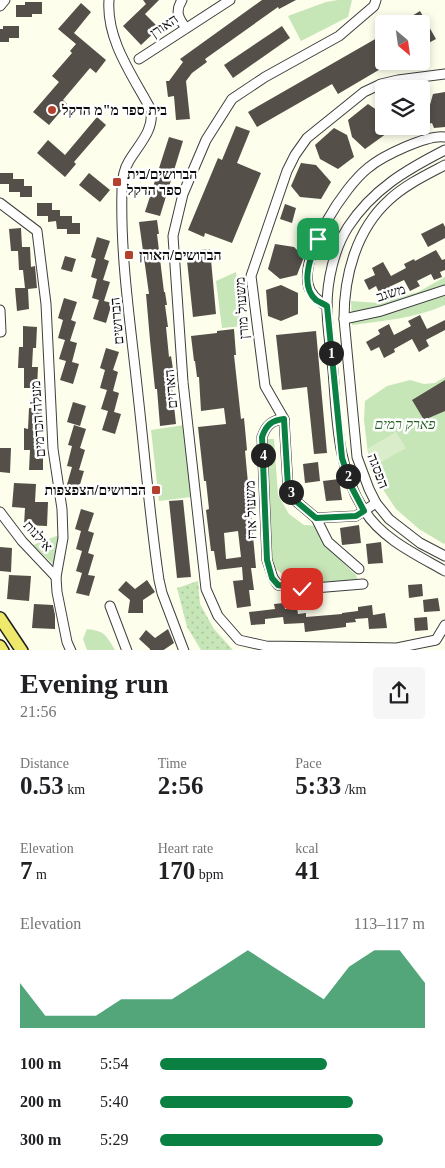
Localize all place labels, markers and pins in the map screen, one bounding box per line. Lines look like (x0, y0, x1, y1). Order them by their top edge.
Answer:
place label: בית ספר מ"מ הדקל (61, 103, 167, 118)
marker: בית ספר מ"מ הדקל (46, 104, 58, 116)
place label: הברושים/בית ספר הדקל (126, 167, 197, 198)
marker: הברושים/בית ספר הדקל (111, 176, 123, 188)
pin (297, 218, 339, 260)
place label: הברושים/האורן (139, 248, 222, 263)
marker: הברושים/האורן (123, 249, 135, 261)
pin: 1 (318, 340, 344, 366)
pin: 4 (250, 442, 276, 468)
pin: 2 (336, 464, 360, 488)
pin: 3 (278, 480, 304, 504)
place label: הברושים/הצפצפות (44, 483, 146, 498)
marker: הברושים/הצפצפות (150, 484, 162, 496)
pin (281, 568, 323, 610)

